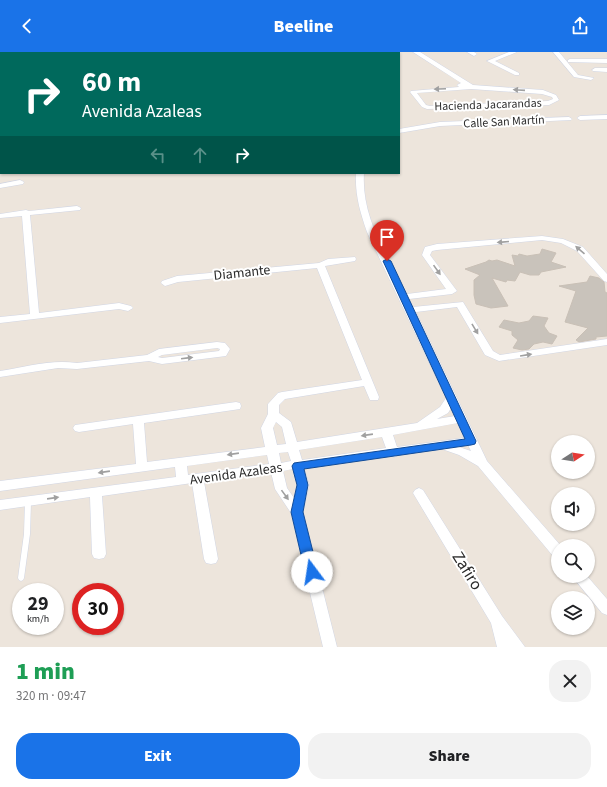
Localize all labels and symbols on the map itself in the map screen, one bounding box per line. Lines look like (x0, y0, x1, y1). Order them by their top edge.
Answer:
one-way arrow (434, 86, 446, 93)
one-way arrow (513, 87, 525, 94)
street label: Hacienda Jacarandas (434, 95, 542, 115)
street label: Calle San Martín (463, 111, 545, 133)
pin (370, 220, 404, 261)
one-way arrow (497, 239, 509, 245)
one-way arrow (575, 246, 585, 255)
street label: Diamante (213, 260, 271, 286)
one-way arrow (433, 265, 441, 276)
one-way arrow (471, 323, 478, 335)
one-way arrow (520, 352, 533, 358)
one-way arrow (181, 355, 194, 361)
one-way arrow (361, 432, 373, 438)
north arrow (551, 435, 595, 479)
one-way arrow (227, 451, 239, 457)
street label: Avenida Azaleas (188, 458, 284, 490)
one-way arrow (98, 469, 110, 475)
one-way arrow (281, 490, 289, 500)
one-way arrow (46, 495, 59, 502)
street label: Zafiro (446, 547, 488, 595)
position arrow (291, 551, 333, 593)
speed limit sign: 30 (72, 583, 124, 635)

